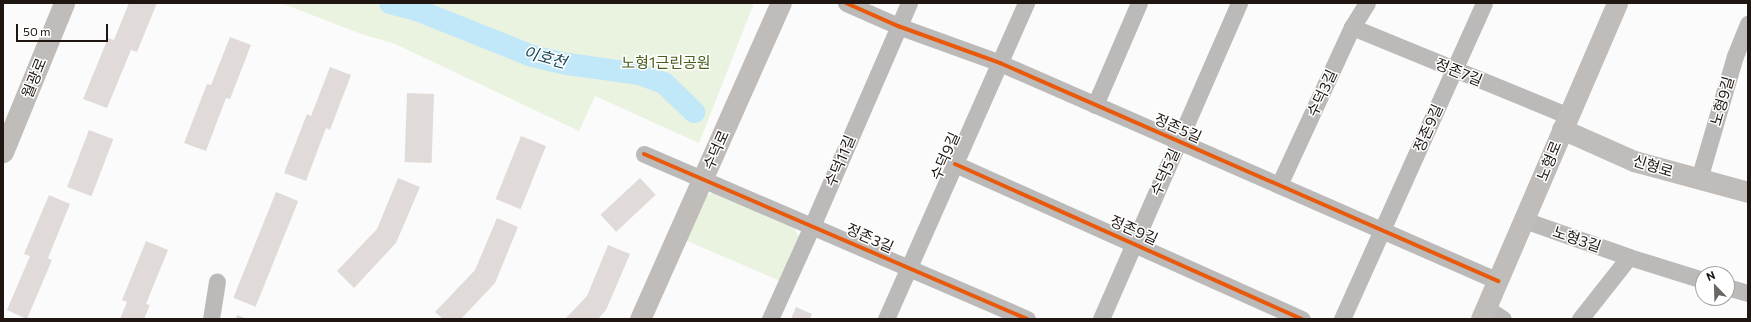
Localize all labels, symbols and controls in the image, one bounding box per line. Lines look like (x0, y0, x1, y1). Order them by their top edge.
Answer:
scale bar (18, 16, 110, 42)
text: 50 m (23, 24, 51, 38)
water label: 이호천 (521, 42, 569, 72)
park label: 노형1근린공원 (621, 54, 711, 72)
street label: 정존7길 (1433, 54, 1485, 90)
street label: 월광로 (18, 55, 50, 101)
street label: 수덕3길 (1303, 67, 1341, 119)
street label: 노형9길 (1706, 74, 1738, 128)
street label: 정존9길 (1410, 101, 1446, 155)
street label: 정존5길 (1151, 110, 1205, 146)
street label: 수덕로 (699, 127, 733, 173)
street label: 수덕9길 (927, 129, 963, 183)
street label: 수덕11길 (821, 133, 859, 189)
street label: 노형로 (1533, 138, 1565, 184)
street label: 수덕5길 (1147, 145, 1183, 199)
street label: 신형로 (1631, 151, 1675, 181)
street label: 정존9길 (1107, 212, 1161, 248)
street label: 정존3길 (844, 220, 896, 256)
street label: 노형3길 (1550, 222, 1604, 256)
north arrow (1695, 266, 1735, 306)
text: N (1704, 268, 1717, 283)

